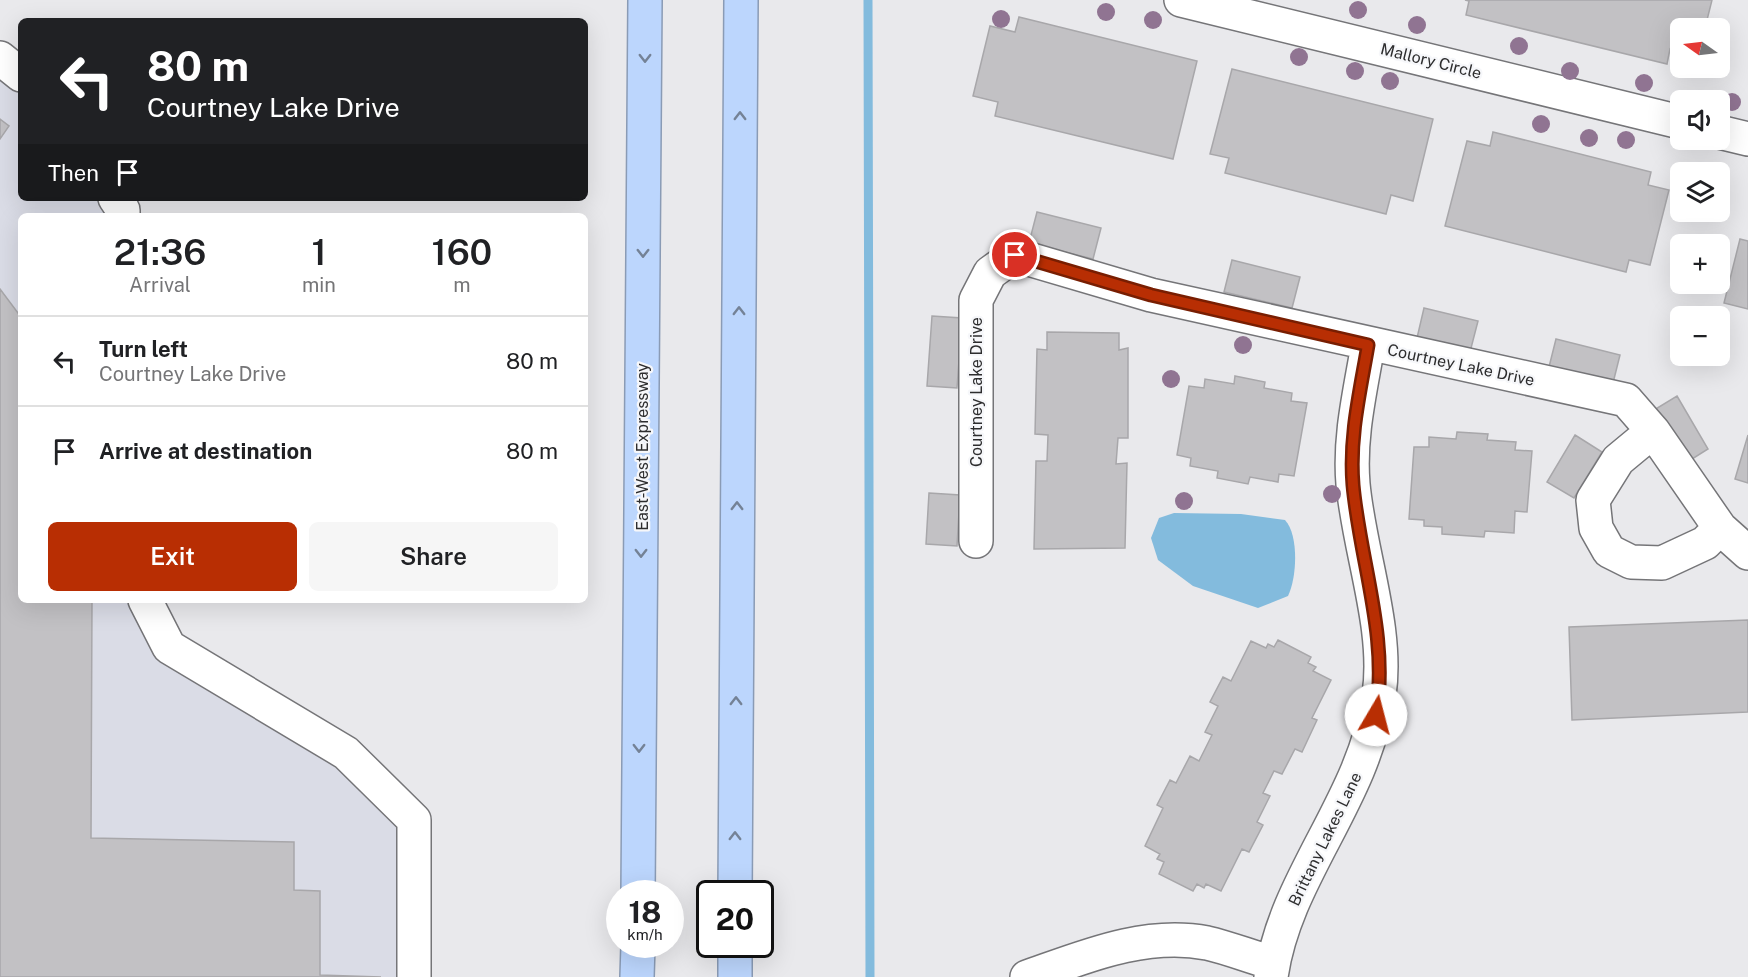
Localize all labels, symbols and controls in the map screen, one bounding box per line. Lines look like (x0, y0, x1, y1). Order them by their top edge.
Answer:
north arrow (1670, 18, 1730, 78)
map controls (1670, 18, 1730, 366)
street label: Mallory Circle (1379, 39, 1483, 83)
text: 80 m (147, 41, 249, 90)
icon: left (48, 42, 126, 120)
one-way arrow (639, 54, 651, 63)
button: sound (1670, 90, 1730, 150)
text: Courtney Lake Drive (147, 91, 400, 123)
one-way arrow (734, 112, 746, 121)
icon: arrive (111, 156, 144, 189)
text: Then (48, 160, 99, 186)
button: layers (1670, 162, 1730, 222)
pin (989, 229, 1040, 280)
text: 21:36 (114, 231, 206, 273)
text: 1 (311, 231, 326, 273)
text: 160 (432, 231, 492, 273)
button: + (1670, 234, 1730, 294)
icon: arrive (998, 238, 1031, 271)
one-way arrow (637, 249, 649, 258)
text: Arrival (129, 273, 191, 297)
text: min (302, 273, 336, 297)
text: m (453, 273, 471, 297)
button: − (1670, 306, 1730, 366)
one-way arrow (733, 307, 745, 316)
street label: Courtney Lake Drive (967, 317, 986, 467)
text: Turn left (99, 336, 188, 362)
street label: Courtney Lake Drive (1386, 340, 1536, 390)
icon: left (48, 345, 81, 378)
text: 80 m (506, 348, 558, 374)
text: Courtney Lake Drive (99, 362, 286, 386)
street label: East-West Expressway (633, 363, 652, 531)
icon: arrive (48, 435, 81, 468)
text: Arrive at destination (99, 438, 312, 464)
text: 80 m (506, 438, 558, 464)
one-way arrow (731, 502, 743, 511)
button: Exit (48, 522, 297, 591)
button: Share (309, 522, 558, 591)
one-way arrow (635, 549, 647, 558)
position arrow (1344, 683, 1408, 747)
one-way arrow (730, 697, 742, 706)
one-way arrow (633, 744, 645, 753)
street label: Brittany Lakes Lane (1284, 769, 1366, 909)
one-way arrow (729, 831, 741, 840)
speed limit sign: 20 (696, 880, 774, 958)
text: 18 (629, 894, 661, 930)
text: km/h (627, 926, 663, 943)

